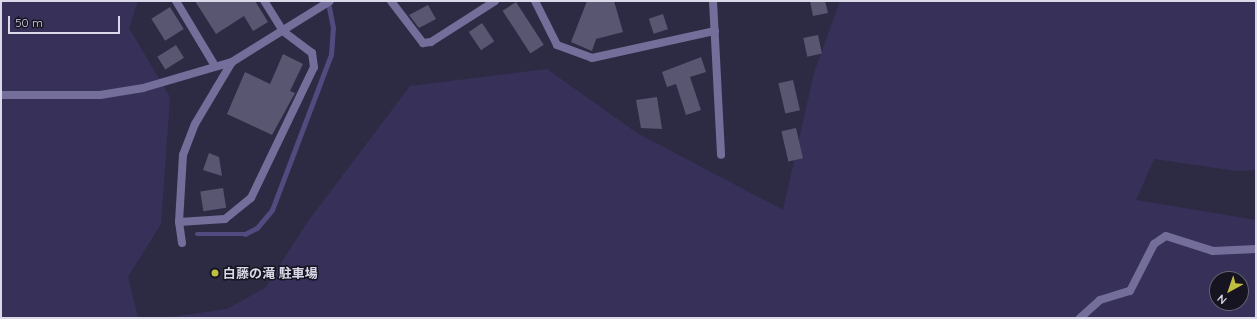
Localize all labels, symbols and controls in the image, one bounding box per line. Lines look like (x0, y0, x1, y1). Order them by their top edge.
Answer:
scale bar (10, 8, 122, 34)
text: 50 m (15, 15, 43, 30)
place label: 白藤の滝 駐車場 (223, 265, 318, 281)
marker: 白藤の滝 駐車場 (210, 268, 220, 278)
north arrow (1209, 271, 1249, 311)
text: N (1214, 291, 1230, 307)

